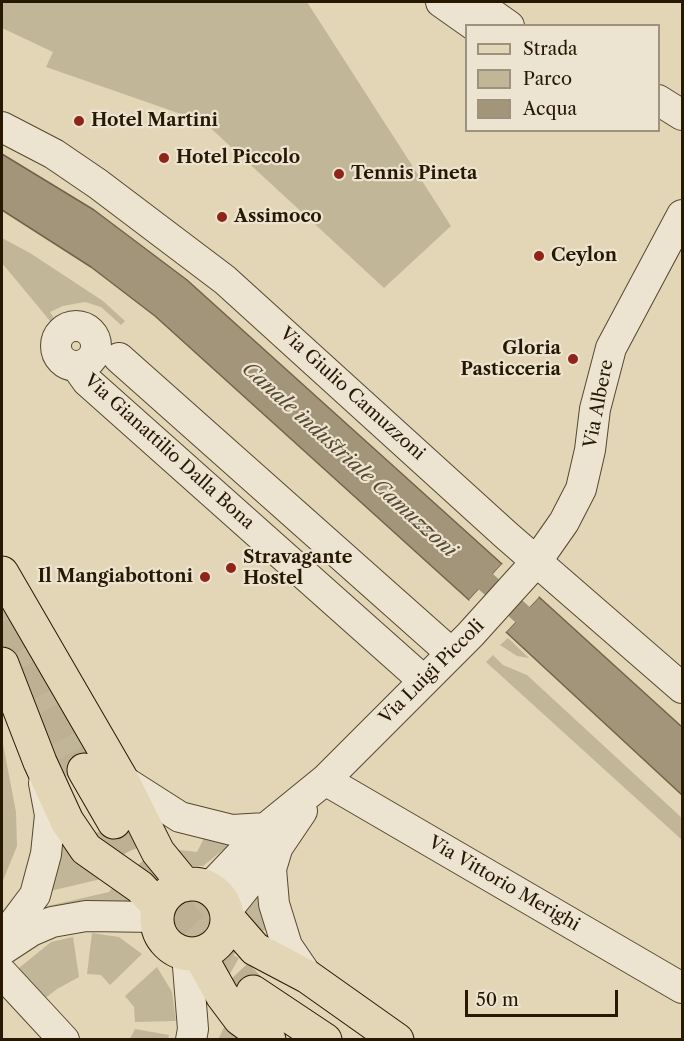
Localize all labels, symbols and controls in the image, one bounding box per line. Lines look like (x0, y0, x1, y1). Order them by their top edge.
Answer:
legend (465, 24, 660, 132)
text: Strada (523, 38, 578, 60)
text: Parco (523, 68, 572, 90)
text: Acqua (523, 98, 577, 120)
place label: Hotel Martini (91, 110, 218, 132)
marker: Hotel Martini (72, 114, 86, 128)
place label: Hotel Piccolo (176, 147, 300, 169)
marker: Hotel Piccolo (157, 151, 171, 165)
place label: Tennis Pineta (351, 163, 478, 185)
marker: Tennis Pineta (332, 167, 346, 181)
place label: Assimoco (234, 206, 322, 228)
marker: Assimoco (215, 210, 229, 224)
place label: Ceylon (551, 245, 617, 267)
marker: Ceylon (532, 249, 546, 263)
street label: Via Giulio Camuzzoni (275, 323, 429, 465)
place label: Gloria Pasticceria (460, 338, 561, 380)
marker: Gloria Pasticceria (566, 352, 580, 366)
water label: Canale industriale Camuzzoni (237, 357, 461, 563)
street label: Via Albere (580, 358, 618, 450)
street label: Via Gianattilio Dalla Bona (80, 370, 258, 534)
place label: Stravagante Hostel (243, 547, 353, 590)
marker: Stravagante Hostel (224, 561, 238, 575)
place label: Il Mangiabottoni (38, 566, 193, 588)
marker: Il Mangiabottoni (198, 570, 212, 584)
street label: Via Luigi Piccoli (375, 615, 489, 729)
street label: Via Vittorio Merighi (425, 832, 583, 936)
scale bar (468, 978, 621, 1016)
text: 50 m (476, 989, 519, 1011)

